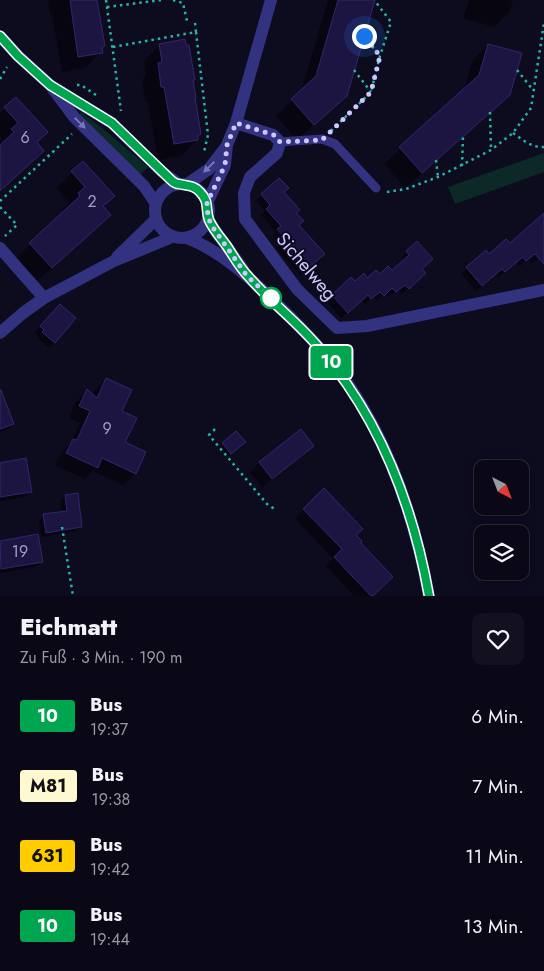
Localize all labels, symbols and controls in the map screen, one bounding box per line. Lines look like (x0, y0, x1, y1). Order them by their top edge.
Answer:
your location (352, 24, 377, 49)
one-way arrow (74, 117, 86, 129)
house number: 6 (20, 126, 30, 149)
one-way arrow (203, 161, 215, 173)
house number: 2 (87, 190, 97, 213)
street label: Sichelweg (270, 226, 343, 306)
unlabelled marker (260, 287, 282, 309)
line badge: 10 (308, 346, 354, 378)
text: 10 (320, 349, 342, 375)
house number: 9 (102, 417, 112, 440)
north arrow (474, 460, 529, 515)
map controls (474, 460, 529, 580)
button: layers (474, 525, 529, 580)
house number: 19 (12, 540, 28, 563)
text: Eichmatt (20, 609, 117, 644)
button: heart (472, 613, 524, 665)
text: Zu Fuß · 3 Min. · 190 m (20, 646, 183, 669)
text: Bus (90, 691, 122, 718)
text: 10 (37, 703, 58, 729)
text: 6 Min. (471, 703, 524, 730)
text: 19:37 (90, 718, 128, 741)
text: Bus (92, 761, 124, 788)
text: M81 (30, 773, 67, 799)
text: 7 Min. (472, 773, 524, 800)
text: 19:38 (92, 788, 130, 811)
text: Bus (90, 831, 122, 858)
text: 631 (31, 843, 64, 869)
text: 11 Min. (465, 843, 524, 870)
text: 19:42 (90, 858, 130, 881)
text: Bus (90, 901, 122, 928)
text: 10 (37, 913, 58, 939)
text: 13 Min. (463, 913, 524, 940)
text: 19:44 (90, 928, 130, 951)

